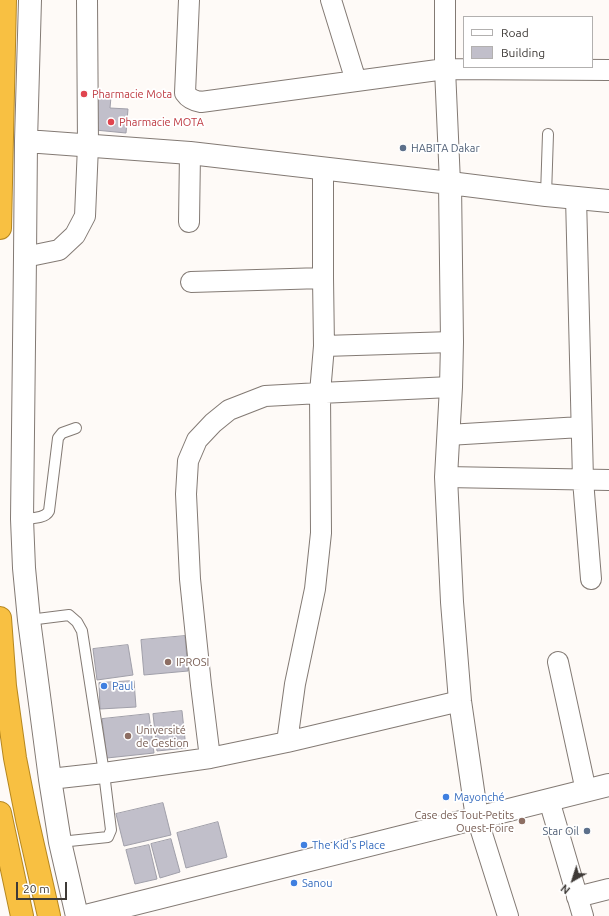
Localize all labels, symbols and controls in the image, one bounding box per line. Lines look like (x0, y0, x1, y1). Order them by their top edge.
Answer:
legend (463, 16, 593, 68)
text: Road (501, 26, 529, 39)
text: Building (501, 46, 545, 59)
place label: Pharmacie Mota (92, 87, 172, 101)
marker: Pharmacie Mota (79, 89, 89, 99)
place label: Pharmacie MOTA (119, 115, 204, 129)
marker: Pharmacie MOTA (106, 117, 116, 127)
place label: HABITA Dakar (411, 141, 480, 155)
marker: HABITA Dakar (398, 143, 408, 153)
place label: IPROSI (176, 655, 209, 669)
marker: IPROSI (163, 657, 173, 667)
place label: Paul (112, 679, 133, 693)
marker: Paul (99, 681, 109, 691)
place label: Université de Gestion (136, 723, 189, 749)
marker: Université de Gestion (123, 731, 133, 741)
place label: Mayonché (454, 790, 505, 804)
marker: Mayonché (441, 792, 451, 802)
place label: Case des Tout-Petits Ouest-Foire (414, 808, 514, 834)
marker: Case des Tout-Petits Ouest-Foire (517, 816, 527, 826)
place label: Star Oil (543, 824, 579, 838)
marker: Star Oil (582, 826, 592, 836)
place label: The Kid's Place (312, 838, 385, 852)
marker: The Kid's Place (299, 840, 309, 850)
north arrow (553, 860, 593, 900)
scale bar (18, 874, 69, 900)
place label: Sanou (302, 876, 332, 890)
marker: Sanou (289, 878, 299, 888)
text: 20 m (23, 882, 50, 895)
text: N (558, 882, 572, 897)

